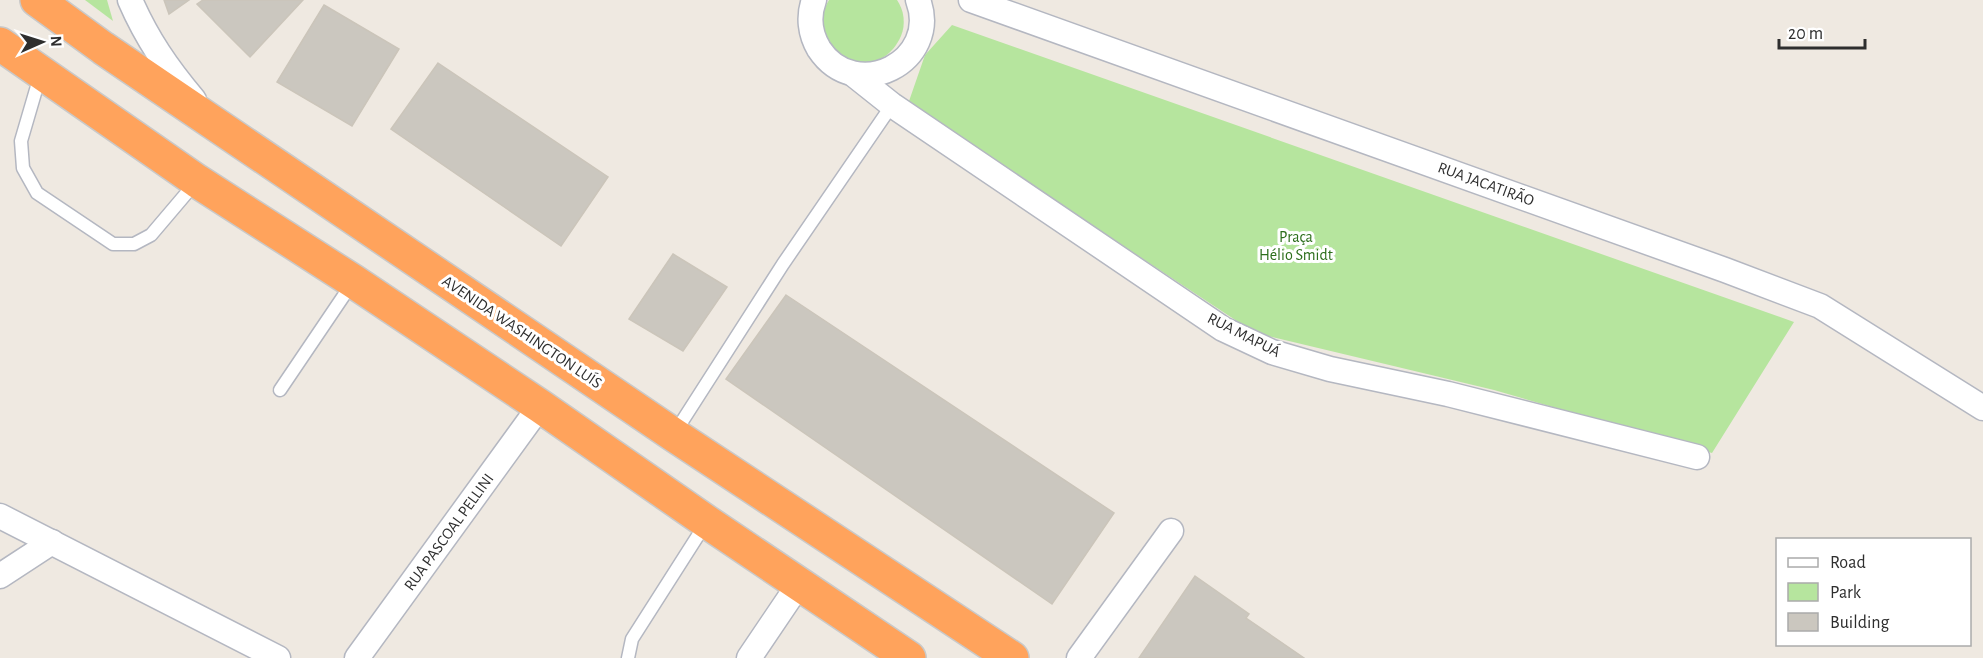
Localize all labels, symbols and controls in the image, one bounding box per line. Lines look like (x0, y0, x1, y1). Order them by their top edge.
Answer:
north arrow (12, 12, 72, 72)
scale bar (1779, 12, 1864, 50)
text: 20 m (1788, 25, 1823, 43)
text: N (48, 35, 64, 47)
street label: RUA JACATIRÃO (1436, 157, 1537, 209)
park label: Praça Hélio Smidt (1259, 229, 1333, 263)
street label: AVENIDA WASHINGTON LUÍS (439, 271, 606, 391)
street label: RUA MAPUÁ (1205, 308, 1284, 360)
street label: RUA PASCOAL PELLINI (401, 471, 497, 593)
legend (1776, 538, 1971, 646)
text: Road (1830, 554, 1866, 572)
text: Park (1830, 584, 1862, 602)
text: Building (1830, 614, 1890, 632)

